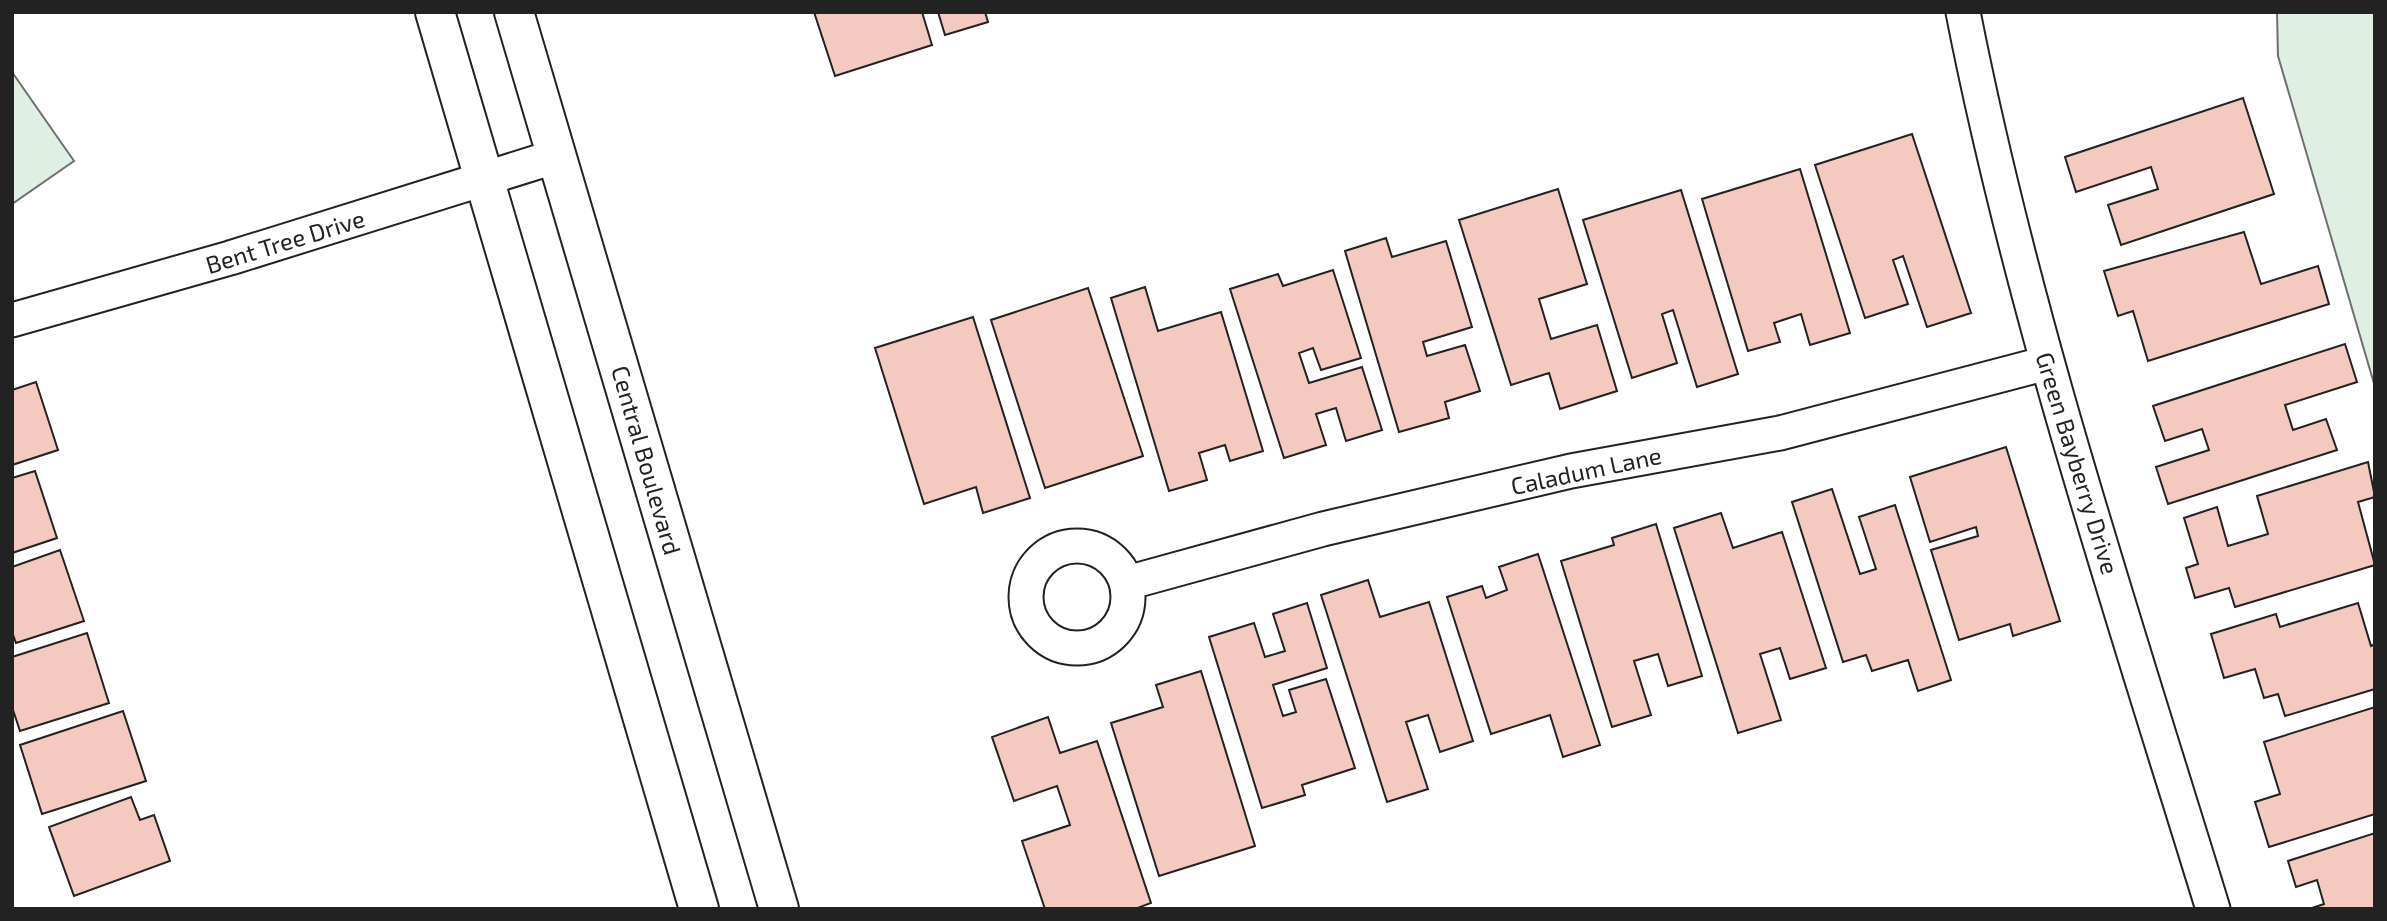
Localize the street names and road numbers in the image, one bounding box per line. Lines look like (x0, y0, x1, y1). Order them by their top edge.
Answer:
street label: Bent Tree Drive (202, 203, 368, 279)
street label: Green Bayberry Drive (2030, 349, 2126, 577)
street label: Central Boulevard (606, 362, 688, 558)
street label: Caladum Lane (1508, 440, 1664, 500)

